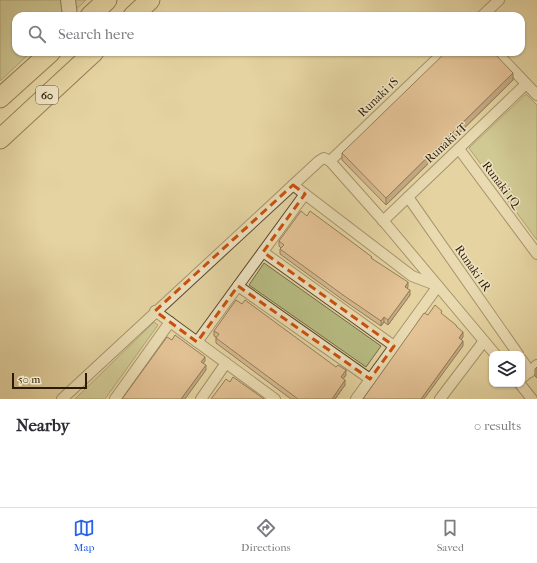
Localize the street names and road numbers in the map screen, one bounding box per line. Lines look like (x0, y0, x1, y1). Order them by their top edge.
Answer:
street label: Runaki 1S (355, 74, 401, 120)
road number: 60 (36, 86, 58, 104)
street label: Runaki 1T (422, 119, 471, 166)
street label: Runaki 1Q (479, 158, 525, 213)
street label: Runaki 1R (452, 242, 495, 295)

